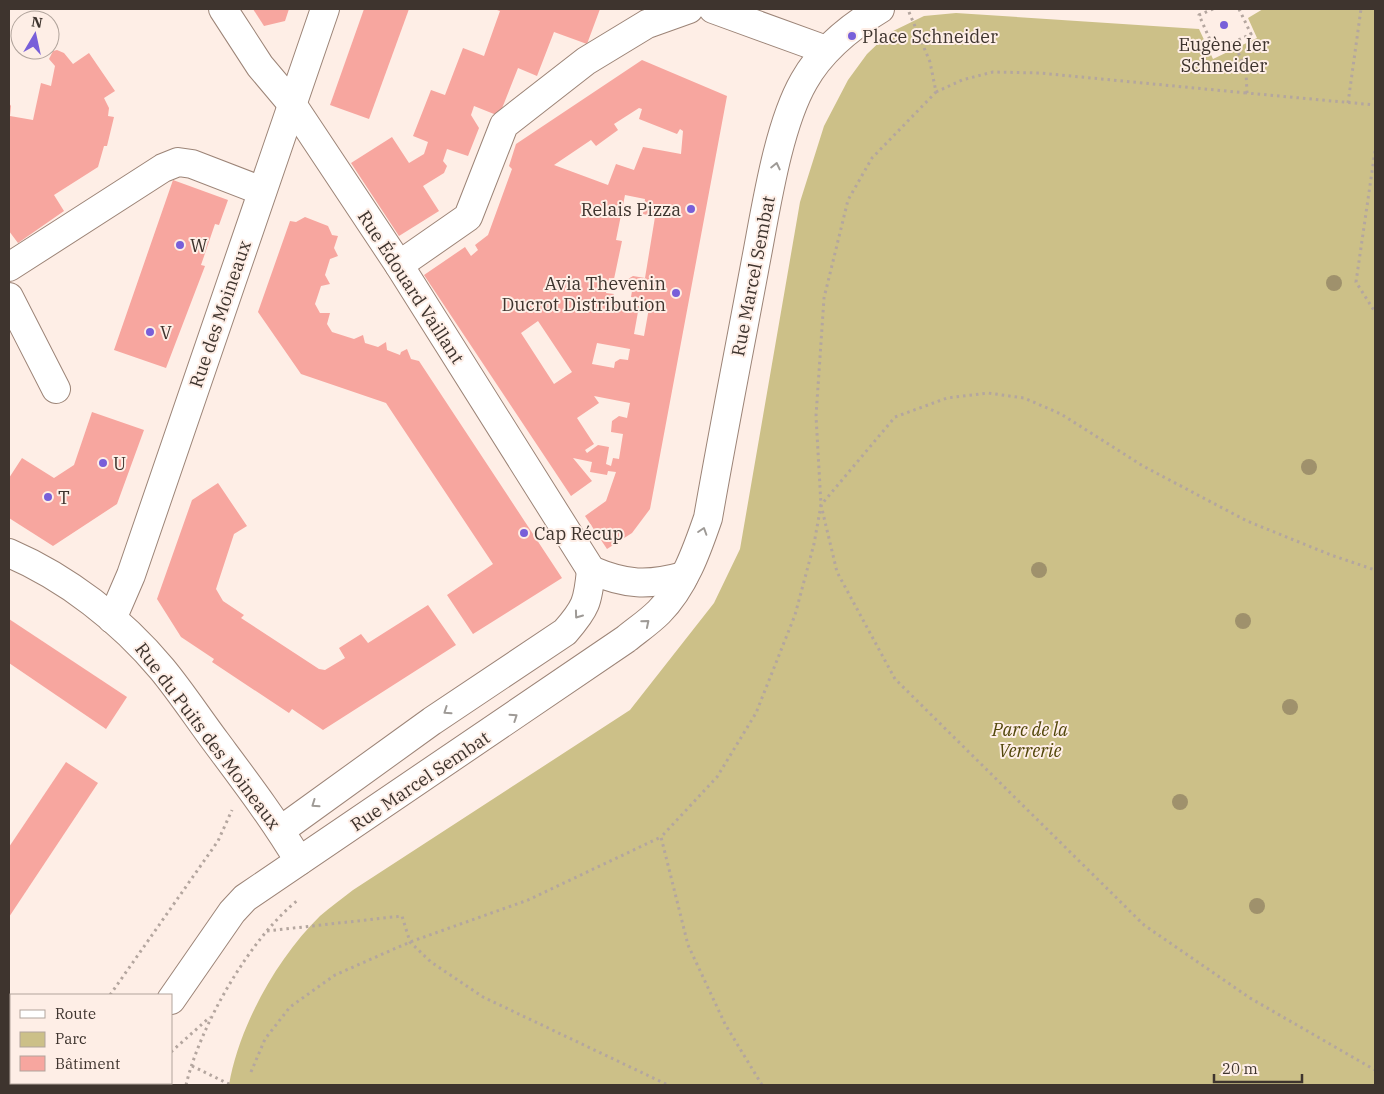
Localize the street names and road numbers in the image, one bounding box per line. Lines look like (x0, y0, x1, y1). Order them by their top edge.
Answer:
street label: Rue Marcel Sembat (726, 194, 780, 358)
street label: Rue Édouard Vaillant (353, 206, 469, 368)
street label: Rue des Moineaux (184, 237, 256, 391)
street label: Rue du Puits des Moineaux (130, 638, 286, 834)
street label: Rue Marcel Sembat (346, 726, 494, 836)

